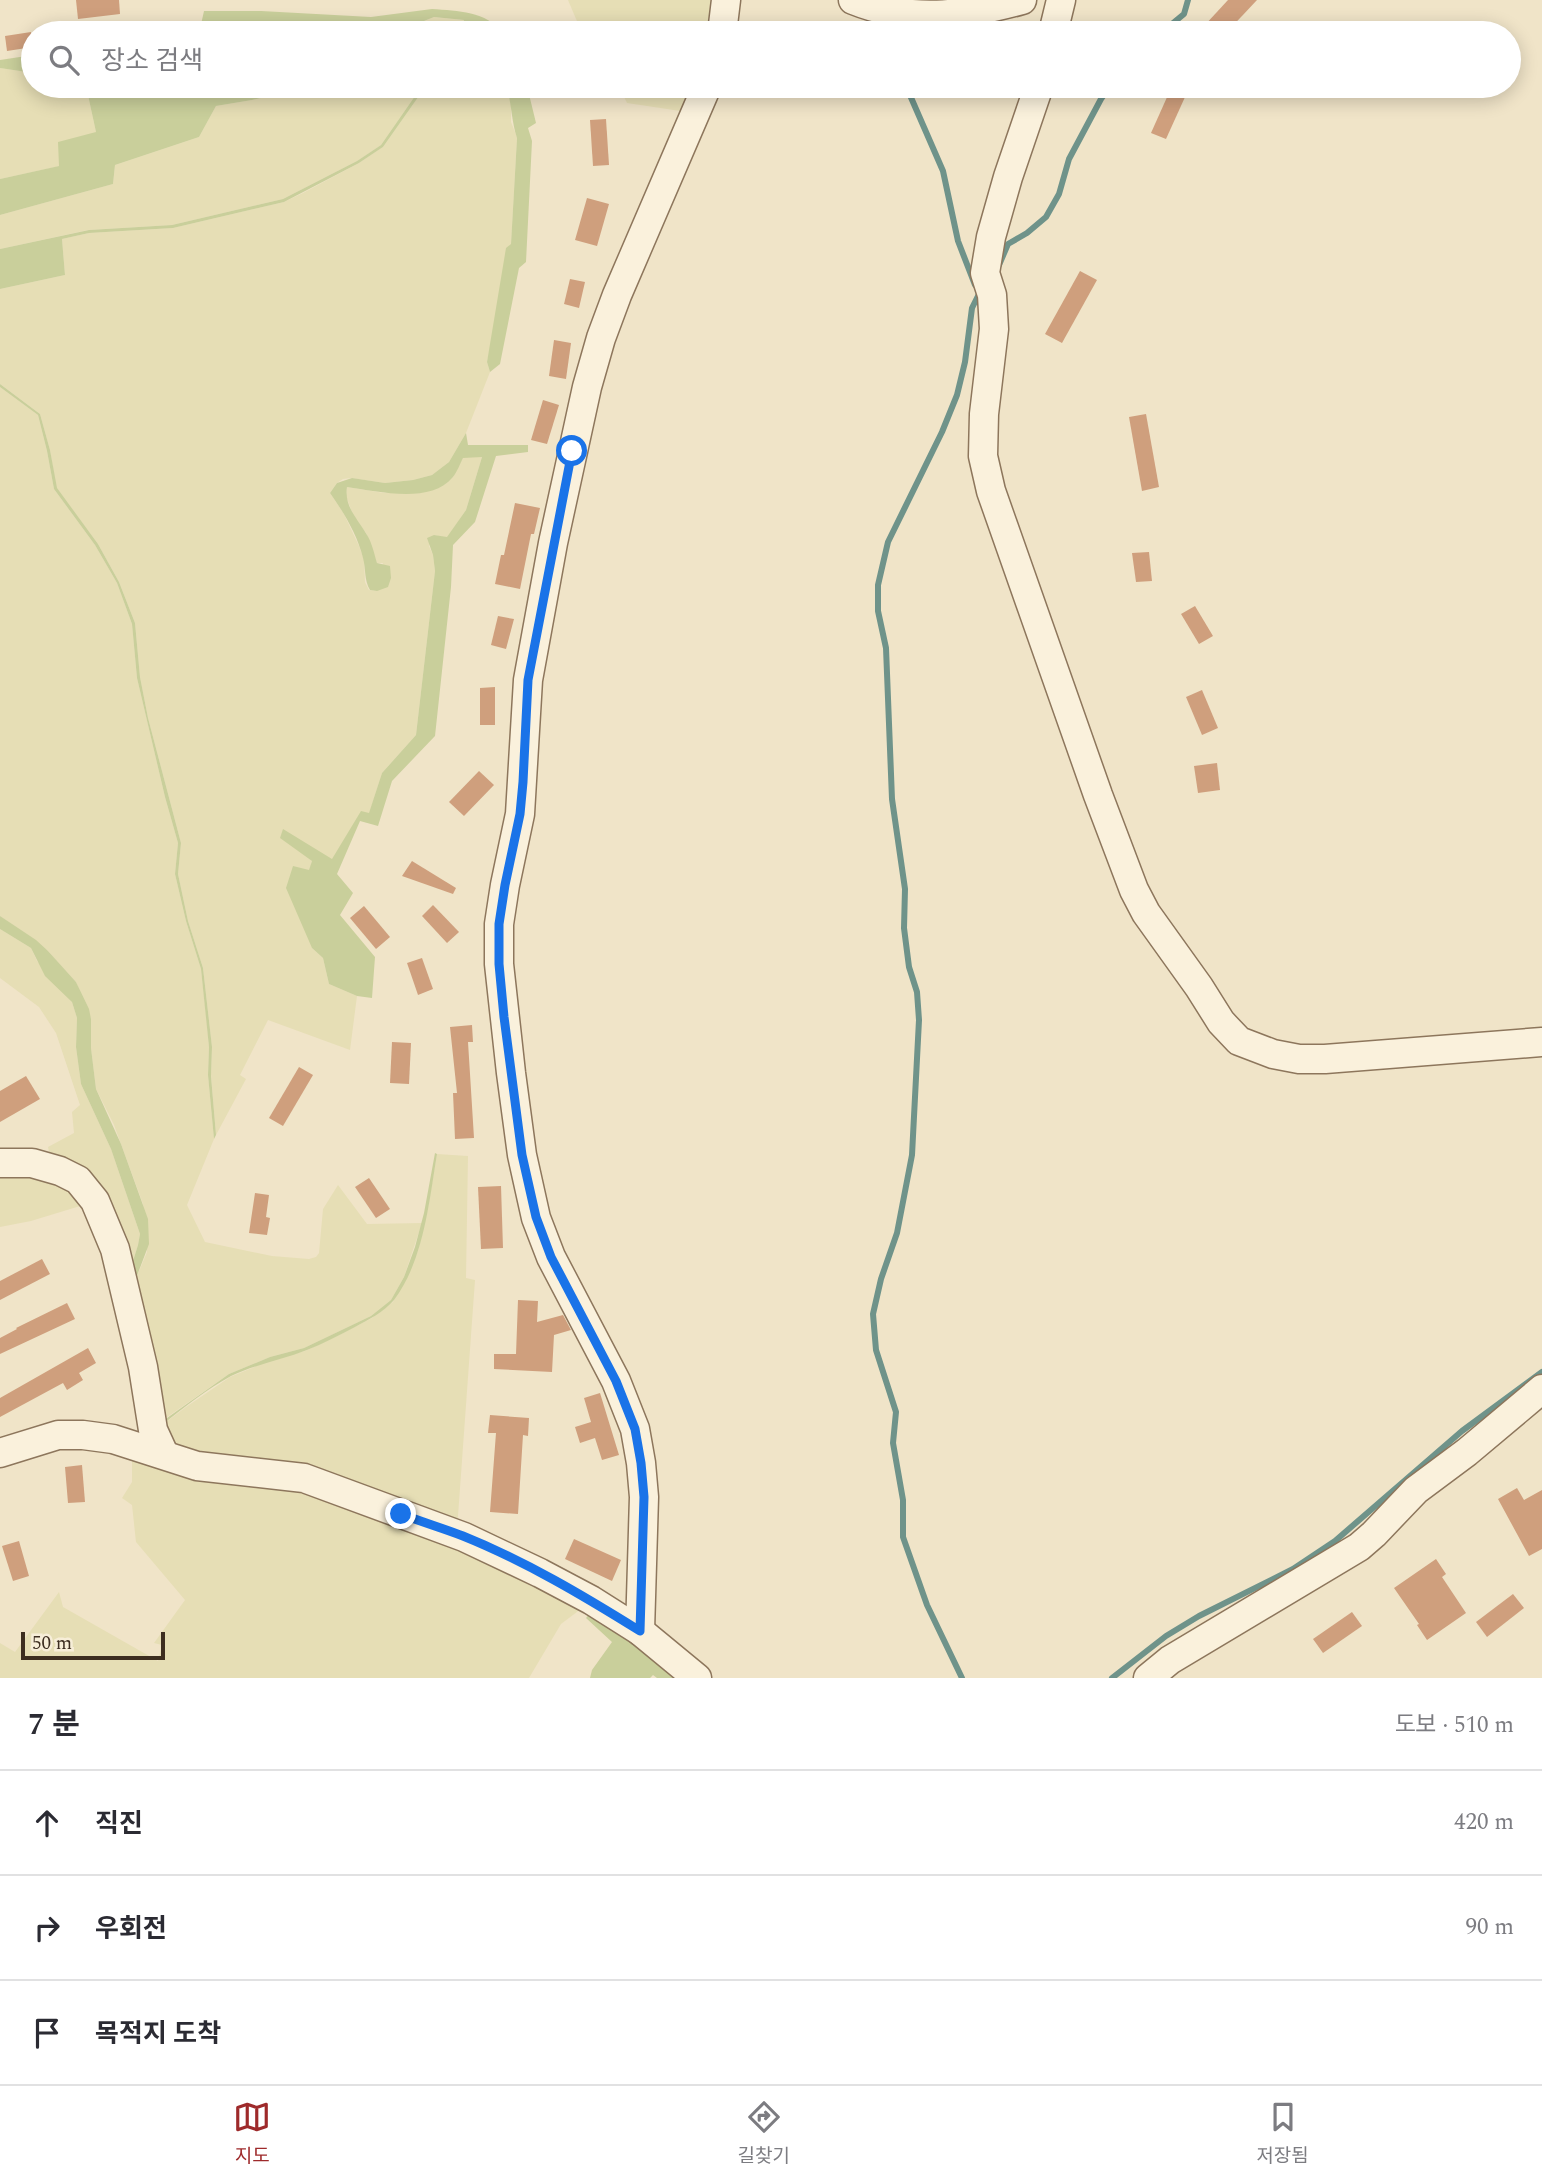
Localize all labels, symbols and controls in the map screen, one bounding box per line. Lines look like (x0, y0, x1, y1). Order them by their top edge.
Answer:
search box (21, 21, 1521, 98)
icon: search (45, 41, 83, 79)
text: 장소 검색 (101, 41, 203, 81)
route start (556, 435, 587, 466)
route end (385, 1498, 416, 1529)
scale bar (21, 1629, 164, 1661)
text: 50 m (32, 1629, 72, 1658)
text: 7 분 (28, 1702, 80, 1748)
text: 도보 · 510 m (1394, 1708, 1514, 1743)
icon: ahead (28, 1804, 66, 1842)
text: 직진 (95, 1804, 143, 1844)
text: 420 m (1454, 1805, 1514, 1840)
icon: right (28, 1909, 66, 1947)
text: 우회전 (95, 1909, 167, 1949)
text: 90 m (1465, 1910, 1514, 1945)
icon: arrive (28, 2014, 66, 2052)
text: 목적지 도착 (95, 2014, 221, 2054)
tab: 지도 (233, 2098, 271, 2171)
tab: 길찾기 (738, 2098, 790, 2171)
tab: 저장됨 (1256, 2098, 1309, 2171)

